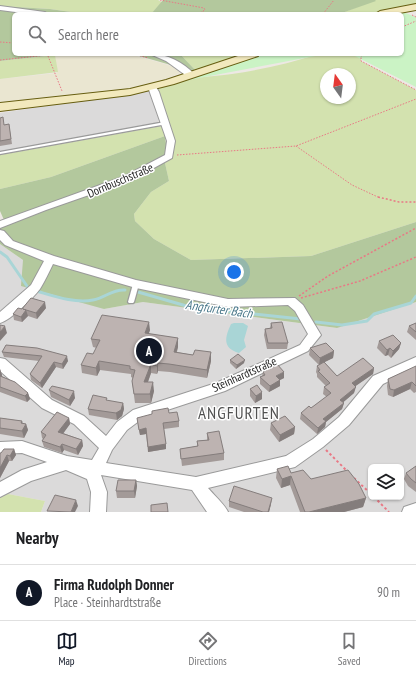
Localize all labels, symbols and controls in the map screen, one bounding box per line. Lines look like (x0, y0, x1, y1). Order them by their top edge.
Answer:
search box (12, 12, 404, 56)
icon: search (26, 23, 48, 45)
text: Search here (58, 25, 119, 44)
north arrow (320, 68, 356, 104)
street label: Dornbuschstraße (85, 159, 155, 201)
your location (224, 262, 244, 282)
water label: Angfurter Bach (185, 296, 255, 322)
pin: A (136, 336, 162, 366)
street label: Steinhardtstraße (209, 353, 279, 395)
district label: ANGFURTEN (198, 402, 280, 424)
map controls (368, 464, 404, 500)
button: layers (368, 464, 404, 500)
text: Nearby (16, 527, 59, 549)
text: Firma Rudolph Donner (54, 575, 174, 594)
text: A (26, 584, 32, 601)
text: 90 m (377, 584, 400, 601)
text: Place · Steinhardtstraße (54, 594, 161, 611)
tab: Map (56, 630, 78, 668)
tab: Directions (189, 630, 227, 668)
tab: Saved (338, 630, 360, 668)

